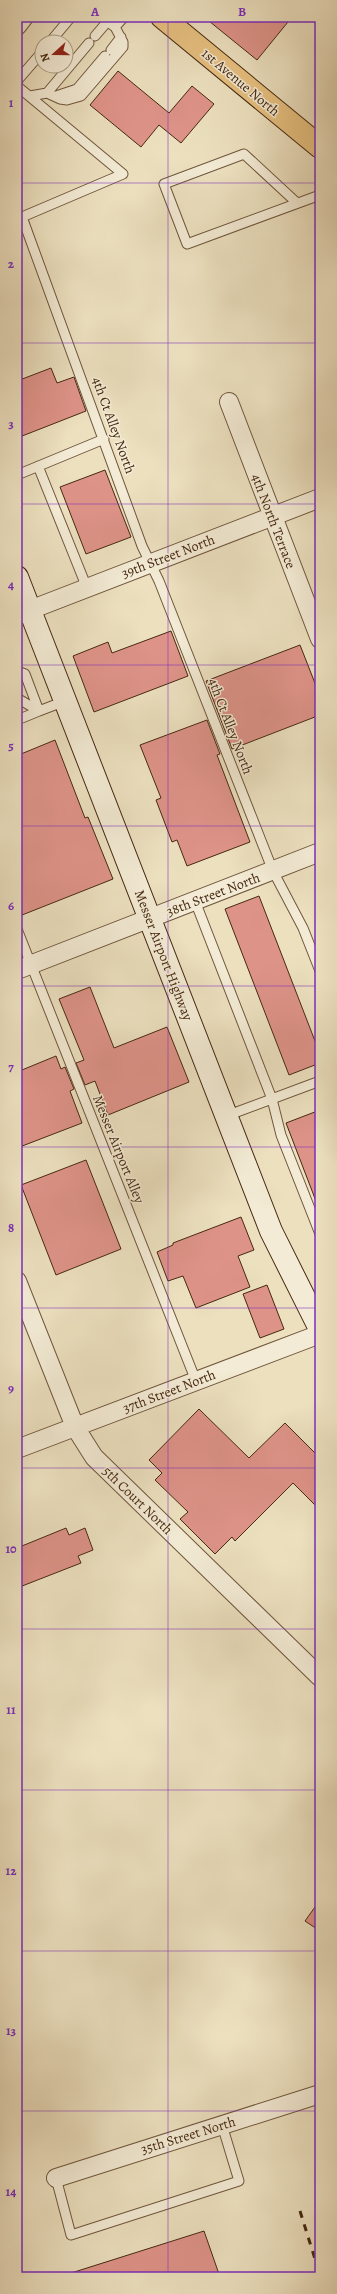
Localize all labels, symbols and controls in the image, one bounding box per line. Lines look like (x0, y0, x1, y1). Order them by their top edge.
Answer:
text: A (90, 3, 100, 20)
text: B (238, 3, 246, 20)
north arrow (34, 34, 74, 74)
street label: 1st Avenue North (198, 44, 284, 121)
text: N (37, 51, 54, 64)
text: 1 (9, 94, 14, 111)
text: 2 (8, 255, 15, 272)
street label: 4th Ct Alley North (87, 374, 140, 477)
text: 3 (8, 415, 14, 432)
street label: 4th North Terrace (247, 471, 300, 571)
street label: 39th Street North (119, 530, 218, 583)
text: 4 (8, 576, 14, 593)
street label: 4th Ct Alley North (203, 675, 258, 777)
text: 5 (8, 737, 14, 754)
street label: 38th Street North (164, 868, 263, 921)
street label: Messer Airport Highway (130, 887, 198, 1024)
text: 6 (8, 897, 14, 914)
text: 7 (8, 1058, 14, 1075)
street label: Messer Airport Alley (88, 1092, 149, 1207)
text: 8 (8, 1219, 14, 1236)
street label: 37th Street North (120, 1365, 219, 1418)
text: 9 (8, 1380, 14, 1397)
street label: 5th Court North (98, 1462, 177, 1539)
text: 10 (5, 1540, 17, 1557)
text: 11 (6, 1701, 16, 1718)
text: 12 (6, 1862, 17, 1879)
text: 13 (6, 2022, 17, 2039)
street label: 35th Street North (138, 2112, 238, 2159)
text: 14 (6, 2183, 16, 2200)

